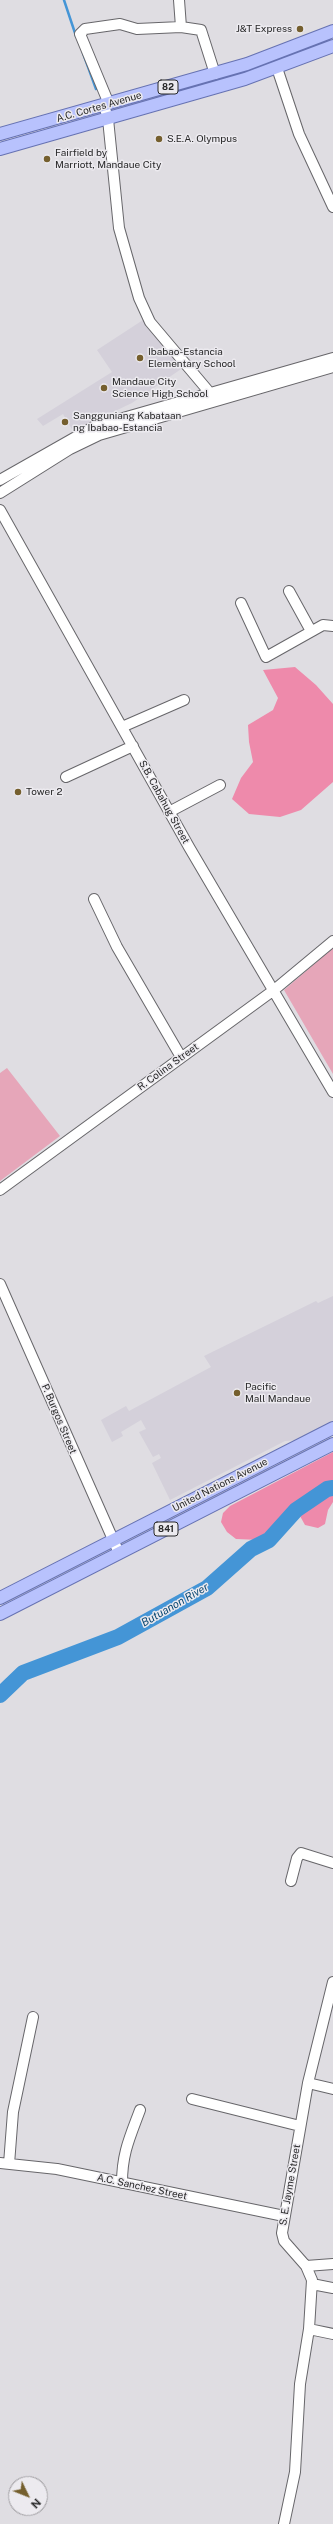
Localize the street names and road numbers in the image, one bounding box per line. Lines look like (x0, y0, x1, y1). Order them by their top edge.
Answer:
road number: 82 (158, 80, 178, 94)
street label: A.C. Cortes Avenue (55, 89, 143, 125)
street label: S.B. Cabahug Street (136, 758, 192, 846)
street label: R. Colina Street (135, 1041, 201, 1093)
street label: P. Burgos Street (39, 1382, 79, 1456)
street label: United Nations Avenue (170, 1456, 270, 1514)
road number: 841 (154, 1522, 178, 1536)
street label: S. E. Jayme Street (277, 2143, 303, 2227)
street label: A.C. Sanchez Street (96, 2172, 188, 2202)

